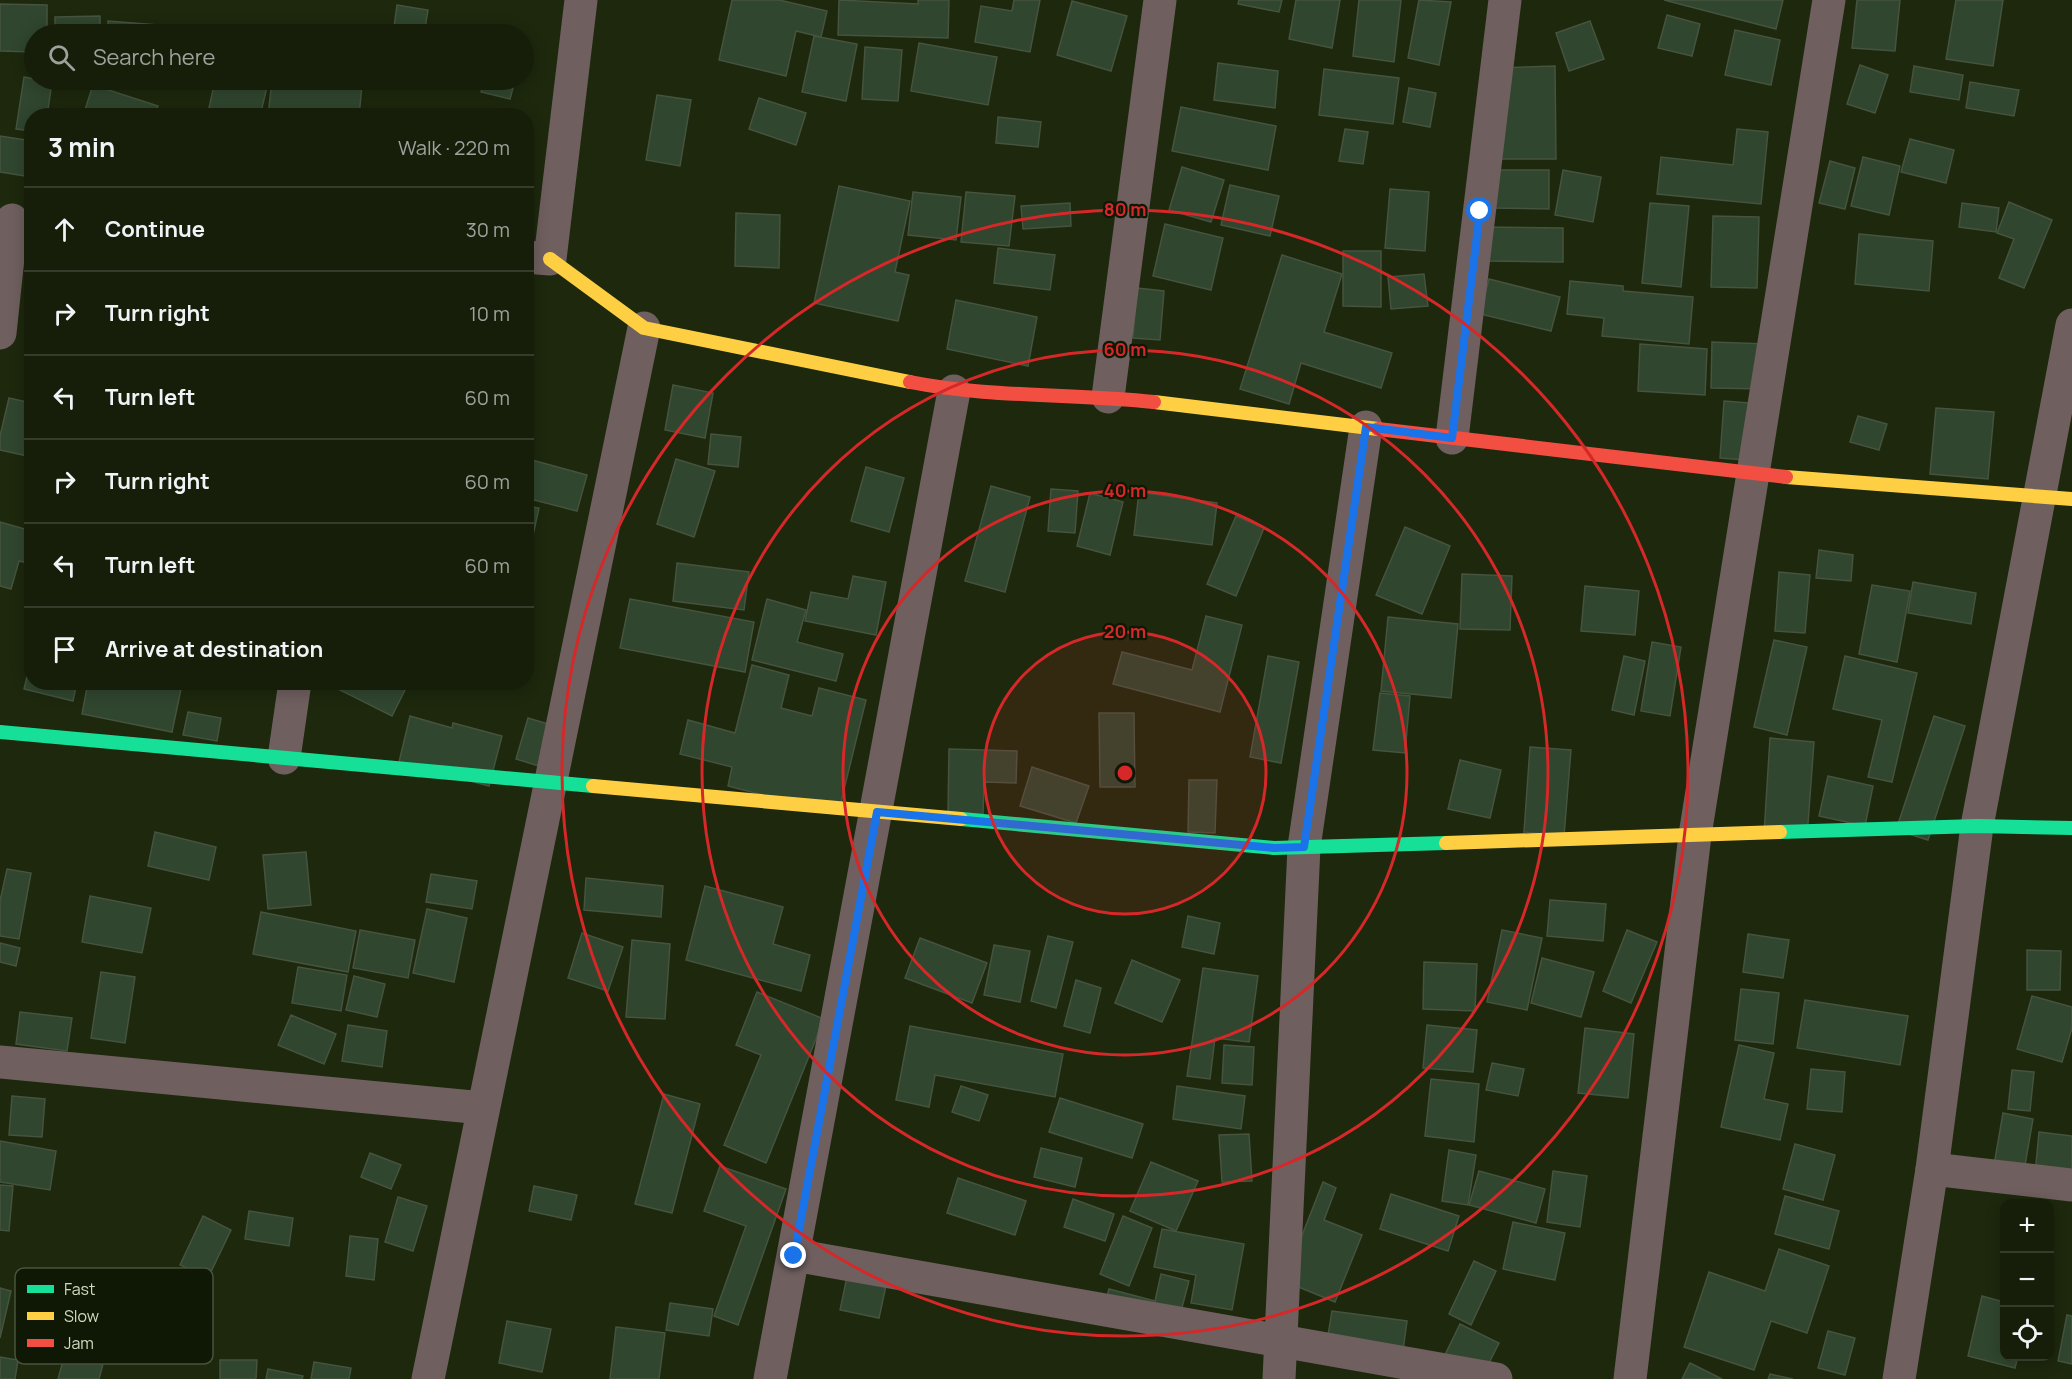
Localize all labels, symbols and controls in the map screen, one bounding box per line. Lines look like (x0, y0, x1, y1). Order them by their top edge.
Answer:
search box (24, 24, 534, 90)
icon: search (45, 41, 78, 74)
text: Search here (93, 42, 215, 72)
text: 3 min (48, 129, 115, 165)
text: Walk · 220 m (398, 134, 510, 161)
text: 80 m (1104, 197, 1146, 221)
route start (1466, 197, 1492, 223)
icon: ahead (48, 213, 81, 246)
text: Continue (105, 214, 205, 244)
text: 30 m (466, 216, 510, 243)
icon: right (48, 297, 81, 330)
text: Turn right (105, 298, 210, 328)
text: 10 m (469, 300, 510, 327)
text: 60 m (1104, 337, 1146, 361)
icon: left (48, 381, 81, 414)
text: Turn left (105, 382, 195, 412)
text: 60 m (464, 384, 510, 411)
icon: right (48, 465, 81, 498)
text: Turn right (105, 466, 210, 496)
text: 60 m (464, 468, 510, 495)
text: 40 m (1104, 478, 1146, 502)
icon: left (48, 549, 81, 582)
text: Turn left (105, 550, 195, 580)
text: 60 m (464, 552, 510, 579)
text: 20 m (1104, 619, 1146, 643)
icon: arrive (48, 633, 81, 666)
text: Arrive at destination (105, 634, 323, 664)
centre of rings (1115, 763, 1135, 783)
map controls (2000, 1199, 2054, 1361)
button: + (2000, 1199, 2054, 1253)
route end (780, 1242, 806, 1268)
button: − (2000, 1253, 2054, 1307)
legend (15, 1268, 213, 1364)
text: Fast (64, 1278, 95, 1300)
text: Slow (64, 1305, 99, 1327)
button: locate (2000, 1307, 2054, 1361)
text: Jam (64, 1332, 94, 1354)

